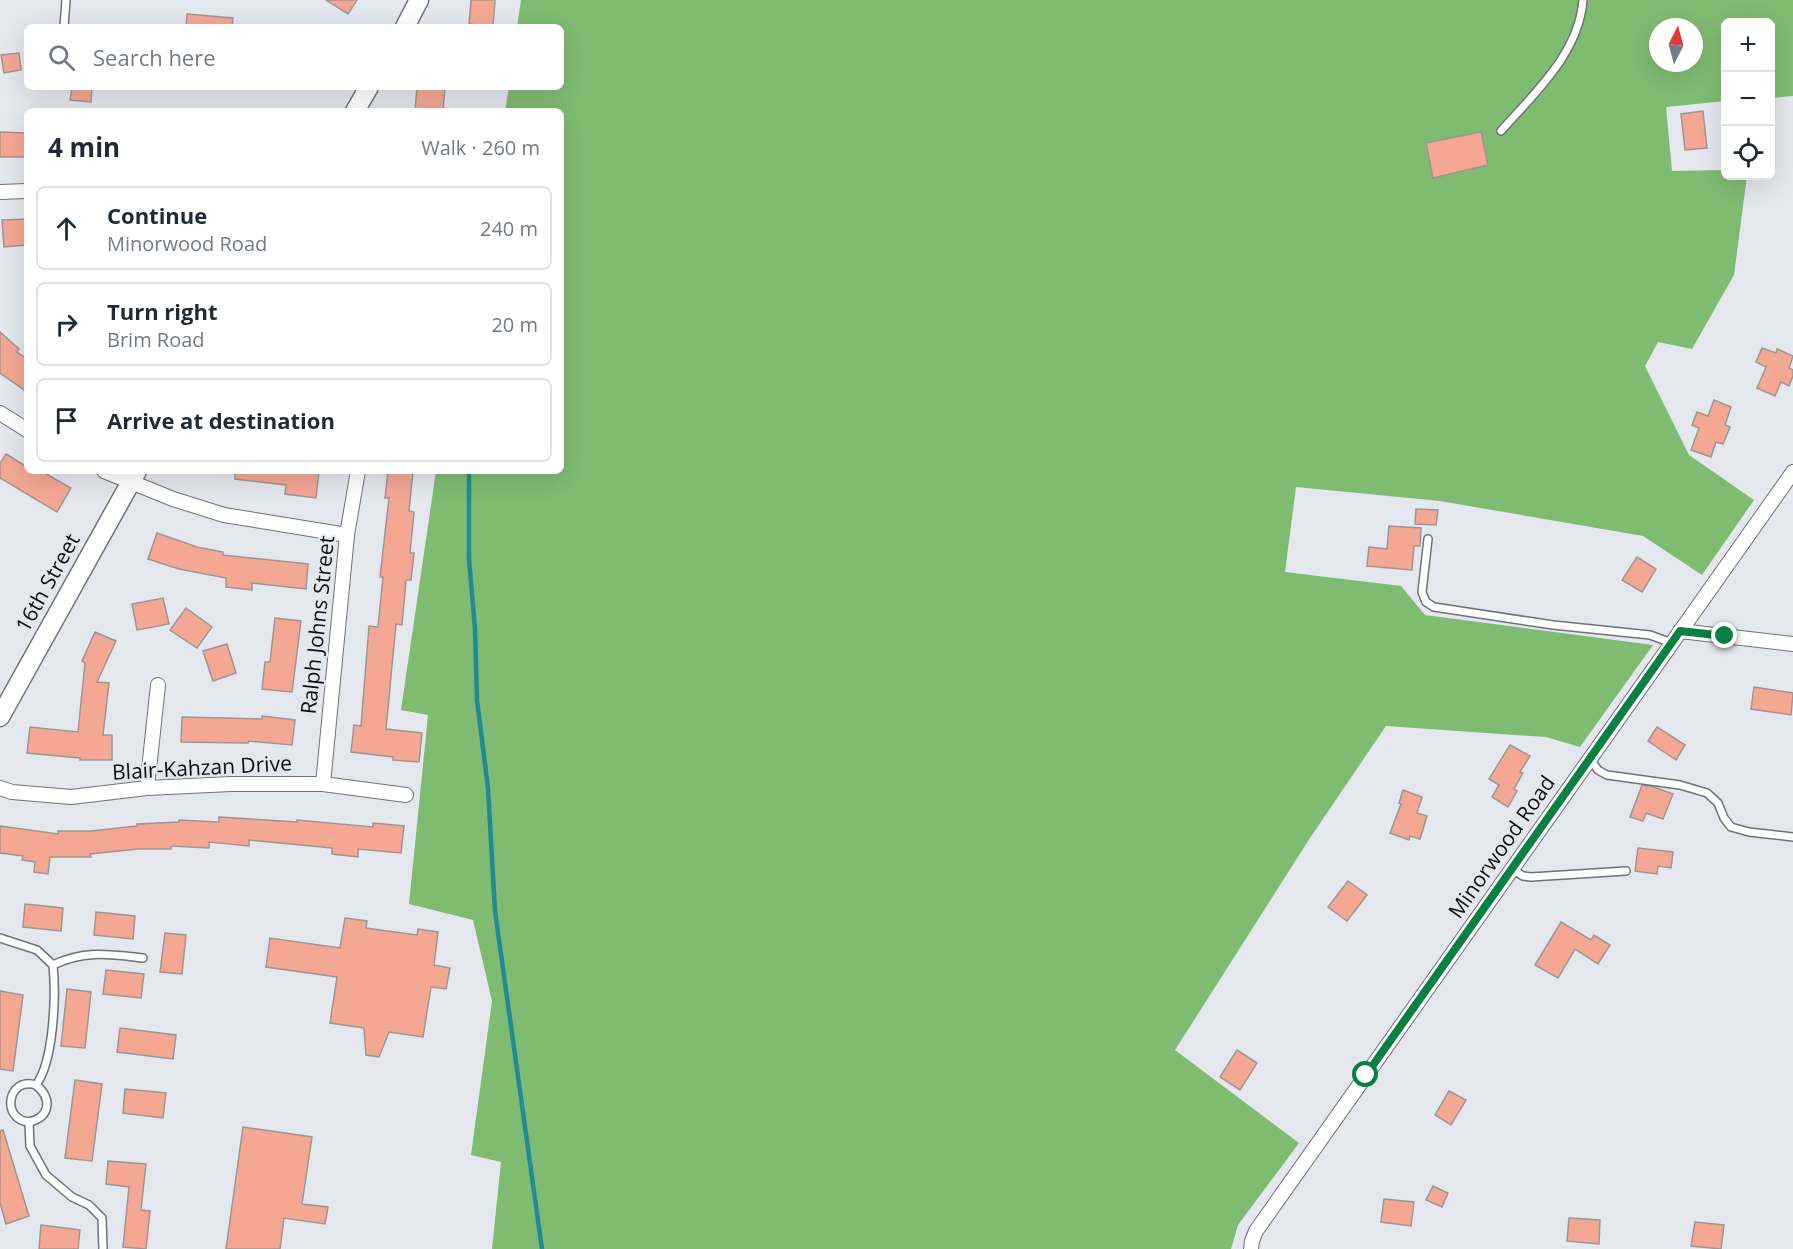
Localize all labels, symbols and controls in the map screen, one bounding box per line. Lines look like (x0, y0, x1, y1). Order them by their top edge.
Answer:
north arrow (1649, 18, 1703, 72)
map controls (1721, 18, 1775, 180)
button: + (1721, 18, 1775, 72)
search box (24, 24, 564, 90)
icon: search (45, 41, 78, 74)
text: Search here (93, 42, 216, 72)
button: − (1721, 72, 1775, 126)
button: locate (1721, 126, 1775, 180)
text: 4 min (48, 129, 120, 165)
text: Walk · 260 m (421, 134, 540, 161)
text: Continue (107, 200, 207, 230)
icon: ahead (50, 212, 83, 245)
text: 240 m (480, 215, 538, 242)
text: Minorwood Road (107, 230, 267, 257)
text: Turn right (107, 296, 218, 326)
icon: right (50, 308, 83, 341)
text: 20 m (491, 311, 538, 338)
text: Brim Road (107, 326, 205, 353)
icon: arrive (50, 404, 83, 437)
text: Arrive at destination (107, 405, 335, 435)
street label: 16th Street (9, 528, 86, 637)
street label: Ralph Johns Street (294, 534, 340, 716)
route end (1711, 622, 1737, 648)
street label: Blair-Kahzan Drive (111, 748, 292, 786)
street label: Minorwood Road (1441, 769, 1561, 923)
route start (1352, 1061, 1378, 1087)

